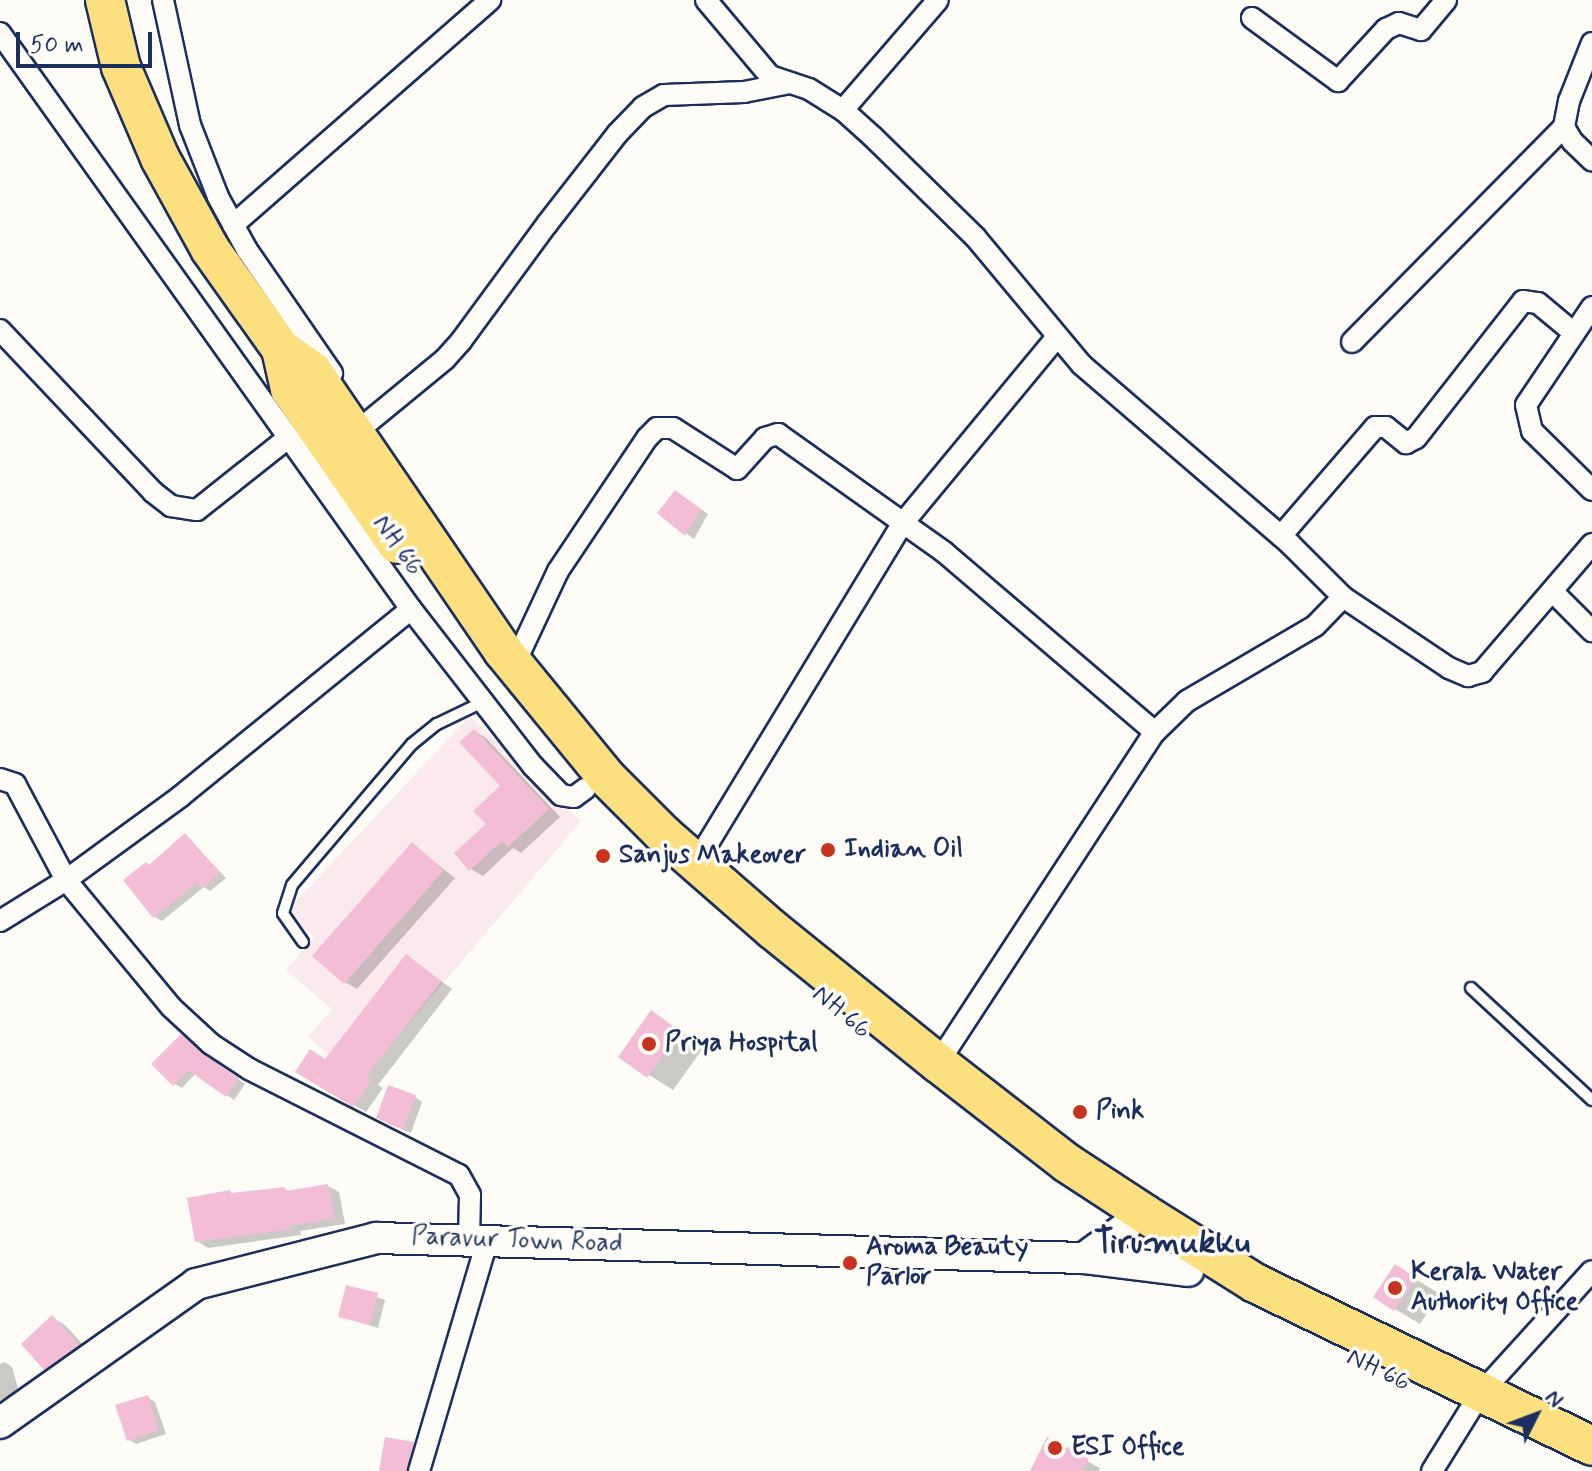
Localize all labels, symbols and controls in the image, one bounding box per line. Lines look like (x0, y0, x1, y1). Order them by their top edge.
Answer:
scale bar (20, 16, 156, 66)
text: 50 m (30, 30, 84, 61)
street label: NH 66 (365, 510, 429, 582)
place label: Indian Oil (844, 834, 963, 866)
place label: Sanjus Makeover (619, 840, 803, 872)
marker: Indian Oil (819, 841, 837, 859)
marker: Sanjus Makeover (594, 847, 612, 865)
street label: NH 66 (805, 979, 877, 1047)
place label: Priya Hospital (665, 1028, 822, 1060)
marker: Priya Hospital (640, 1035, 658, 1053)
place label: Pink (1096, 1096, 1144, 1128)
marker: Pink (1071, 1103, 1089, 1121)
street label: Paravur Town Road (409, 1222, 625, 1260)
district label: Tirumukku (1094, 1223, 1250, 1263)
place label: Aroma Beauty Parlor (866, 1232, 1030, 1294)
marker: Aroma Beauty Parlor (841, 1254, 859, 1272)
place label: Kerala Water Authority Office (1411, 1257, 1580, 1318)
marker: Kerala Water Authority Office (1386, 1279, 1404, 1297)
street label: NH 66 (1341, 1342, 1415, 1400)
north arrow (1496, 1375, 1576, 1455)
text: N (1539, 1384, 1569, 1414)
place label: ESI Office (1071, 1432, 1186, 1464)
marker: ESI Office (1046, 1439, 1064, 1457)

